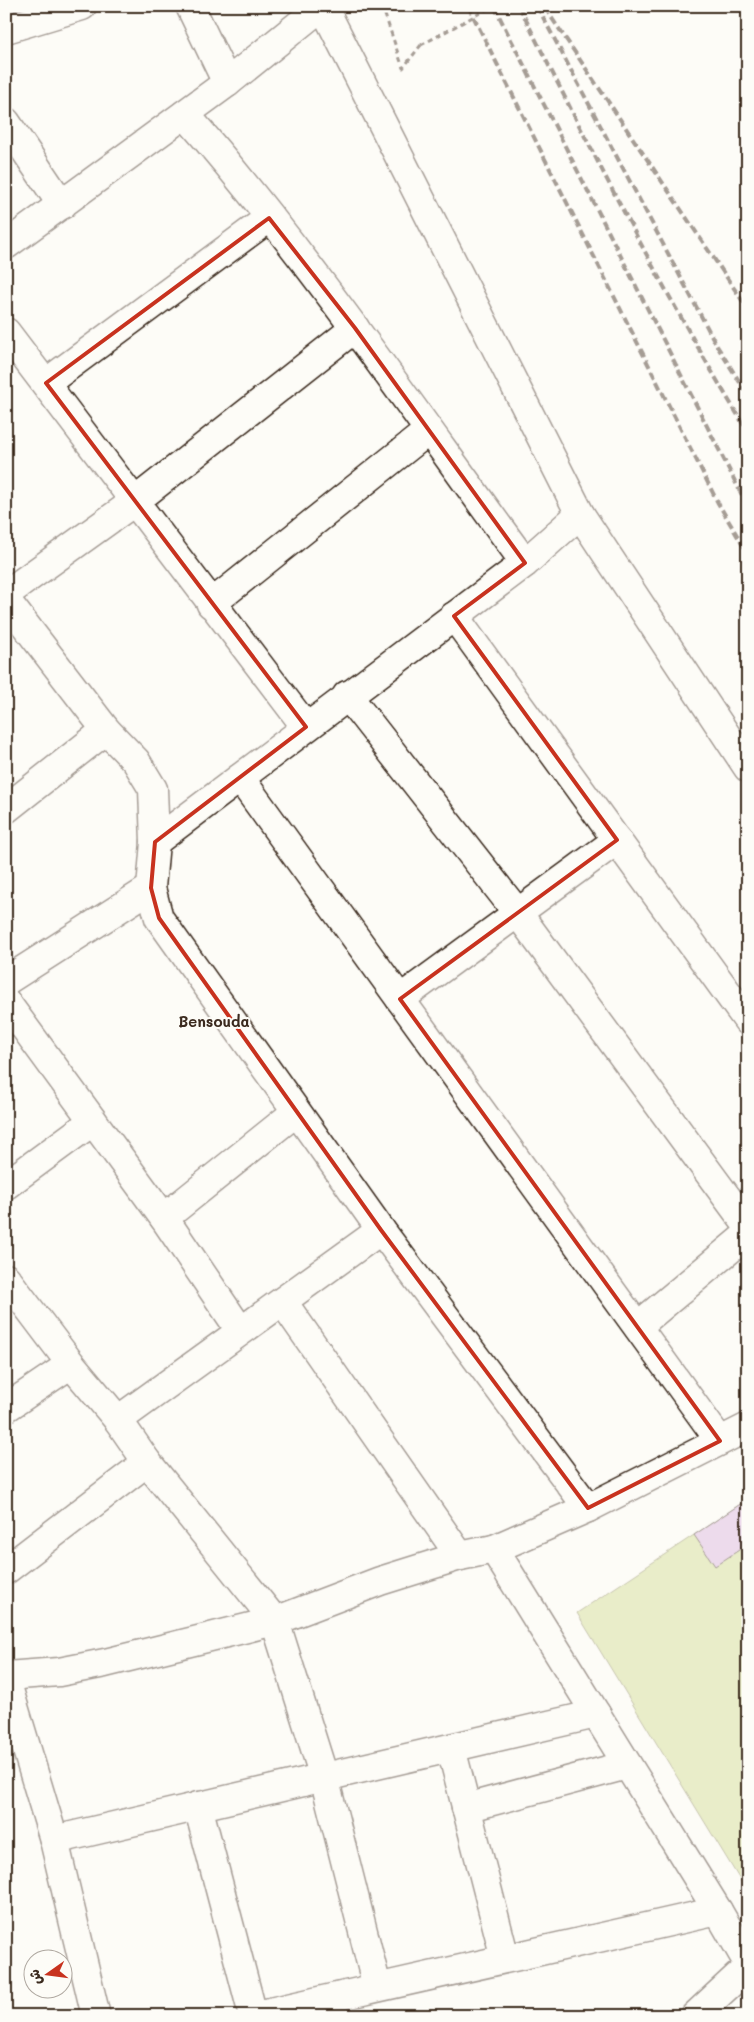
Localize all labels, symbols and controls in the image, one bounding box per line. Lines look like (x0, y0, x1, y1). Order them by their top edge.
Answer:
district label: Bensouda (178, 1011, 250, 1031)
north arrow (22, 1950, 72, 2000)
text: ش (24, 1967, 46, 1987)

